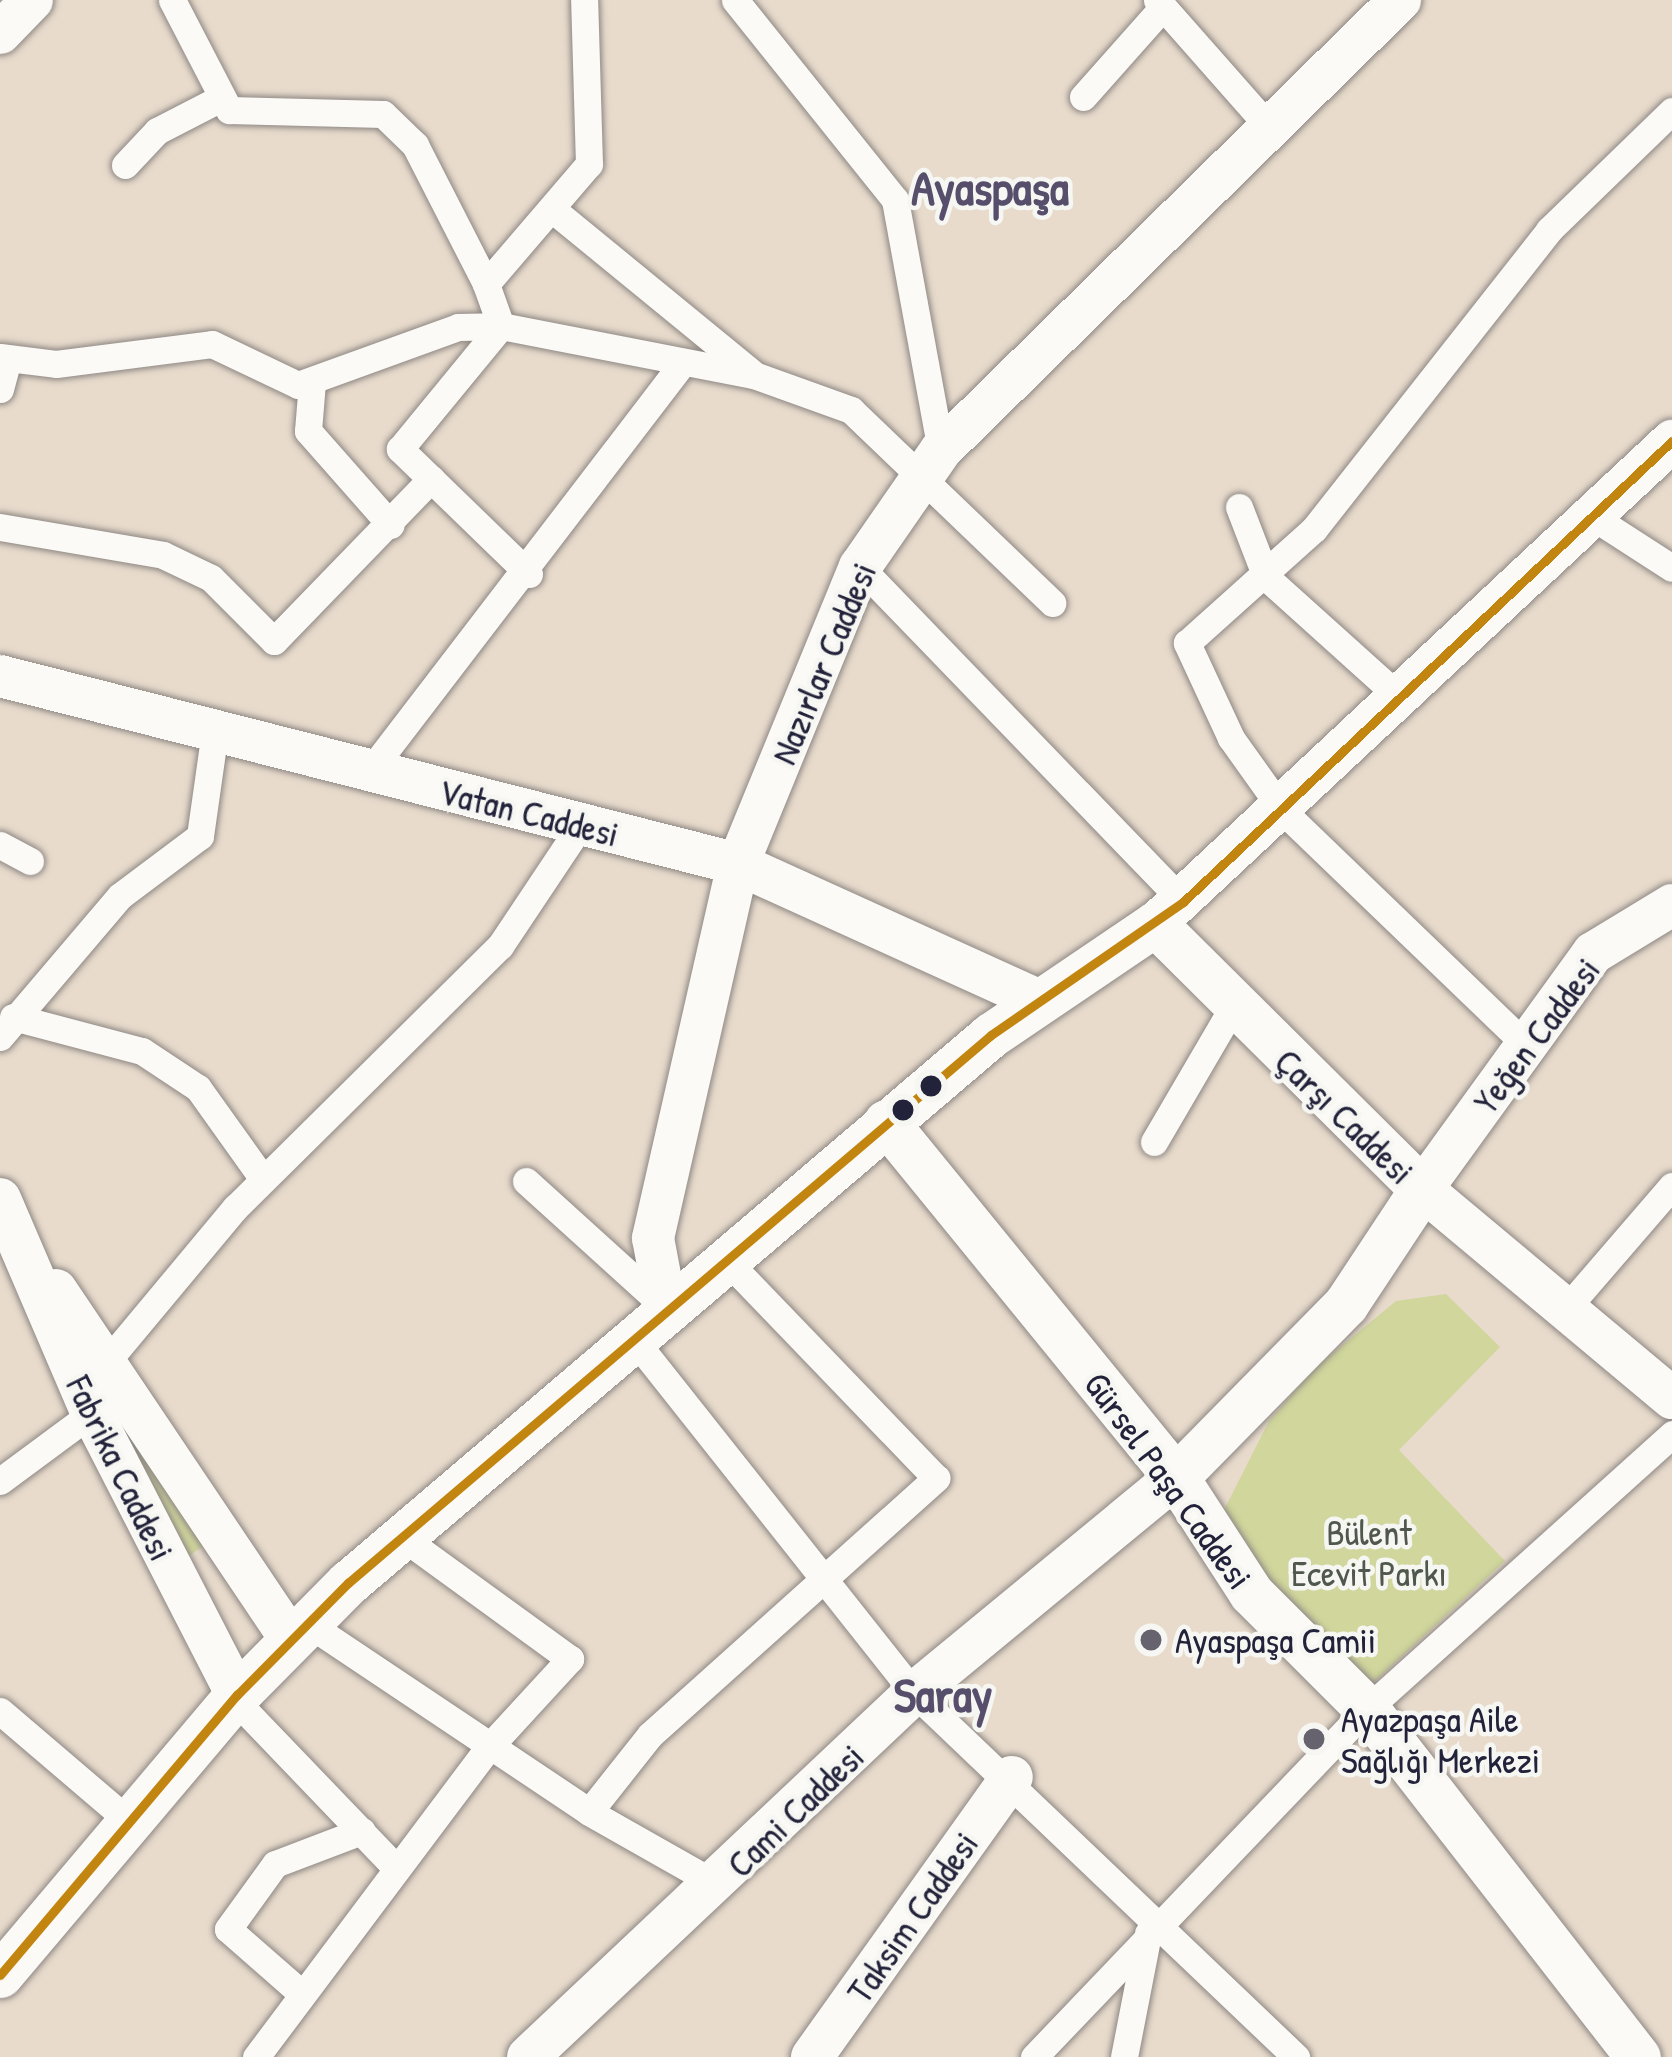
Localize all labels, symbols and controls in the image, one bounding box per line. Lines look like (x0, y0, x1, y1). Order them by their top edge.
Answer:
district label: Ayaspaşa (911, 159, 1069, 217)
street label: Nazırlar Caddesi (761, 556, 885, 770)
street label: Vatan Caddesi (435, 769, 623, 855)
street label: Yeğen Caddesi (1464, 949, 1608, 1121)
street label: Çarşı Caddesi (1267, 1039, 1423, 1193)
unlabelled marker (920, 1075, 942, 1097)
unlabelled marker (892, 1099, 914, 1121)
street label: Gürsel Paşa Caddesi (1076, 1363, 1262, 1597)
street label: Fabrika Caddesi (58, 1369, 184, 1567)
park label: Bülent Ecevit Parkı (1291, 1509, 1447, 1594)
place label: Ayaspaşa Camii (1175, 1618, 1376, 1662)
marker: Ayaspaşa Camii (1138, 1627, 1164, 1653)
district label: Saray (894, 1666, 992, 1724)
place label: Ayazpaşa Aile Sağlığı Merkezi (1341, 1696, 1540, 1781)
marker: Ayazpaşa Aile Sağlığı Merkezi (1298, 1723, 1330, 1755)
street label: Cami Caddesi (718, 1734, 872, 1886)
street label: Taksim Caddesi (837, 1823, 987, 2011)

